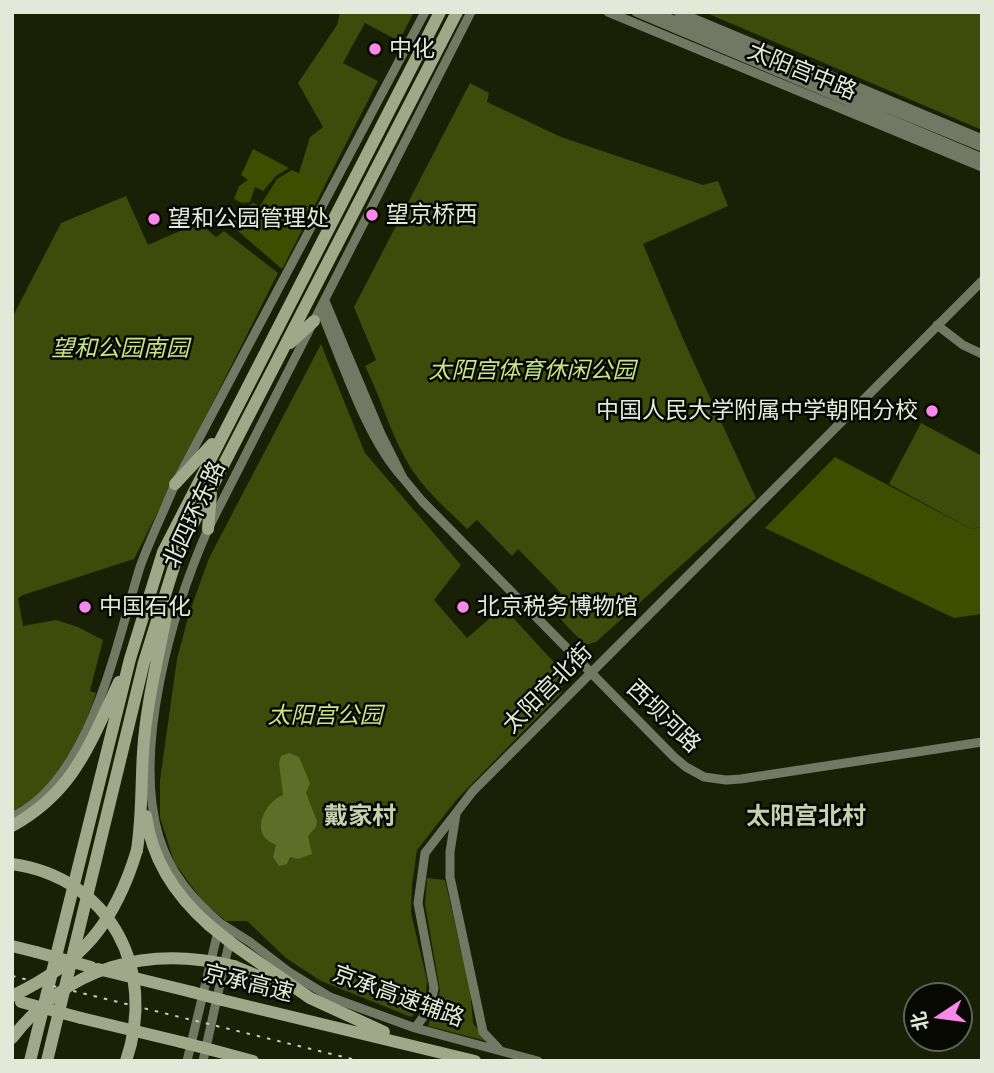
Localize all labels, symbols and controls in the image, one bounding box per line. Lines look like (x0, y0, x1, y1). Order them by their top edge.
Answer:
place label: 中化 (389, 35, 435, 63)
street label: 太阳宫中路 (744, 38, 860, 106)
marker: 中化 (367, 41, 383, 57)
place label: 望京桥西 (386, 201, 478, 229)
place label: 望和公园管理处 (168, 205, 329, 233)
marker: 望京桥西 (364, 207, 380, 223)
marker: 望和公园管理处 (146, 211, 162, 227)
park label: 望和公园南园 (51, 335, 189, 363)
park label: 太阳宫体育休闲公园 (429, 357, 635, 385)
place label: 中国人民大学附属中学朝阳分校 (596, 397, 918, 425)
marker: 中国人民大学附属中学朝阳分校 (924, 403, 940, 419)
street label: 北四环东路 (158, 457, 232, 573)
place label: 中国石化 (99, 593, 191, 621)
place label: 北京税务博物馆 (477, 593, 638, 621)
marker: 中国石化 (77, 599, 93, 615)
marker: 北京税务博物馆 (455, 599, 471, 615)
street label: 太阳宫北街 (498, 639, 598, 739)
street label: 西坝河路 (620, 675, 706, 759)
park label: 太阳宫公园 (268, 702, 382, 730)
district label: 戴家村 (324, 803, 396, 831)
district label: 太阳宫北村 (746, 803, 866, 831)
street label: 京承高速 (200, 959, 296, 1009)
street label: 京承高速辅路 (328, 960, 468, 1034)
north arrow (903, 982, 973, 1052)
text: 北 (906, 1009, 933, 1033)

